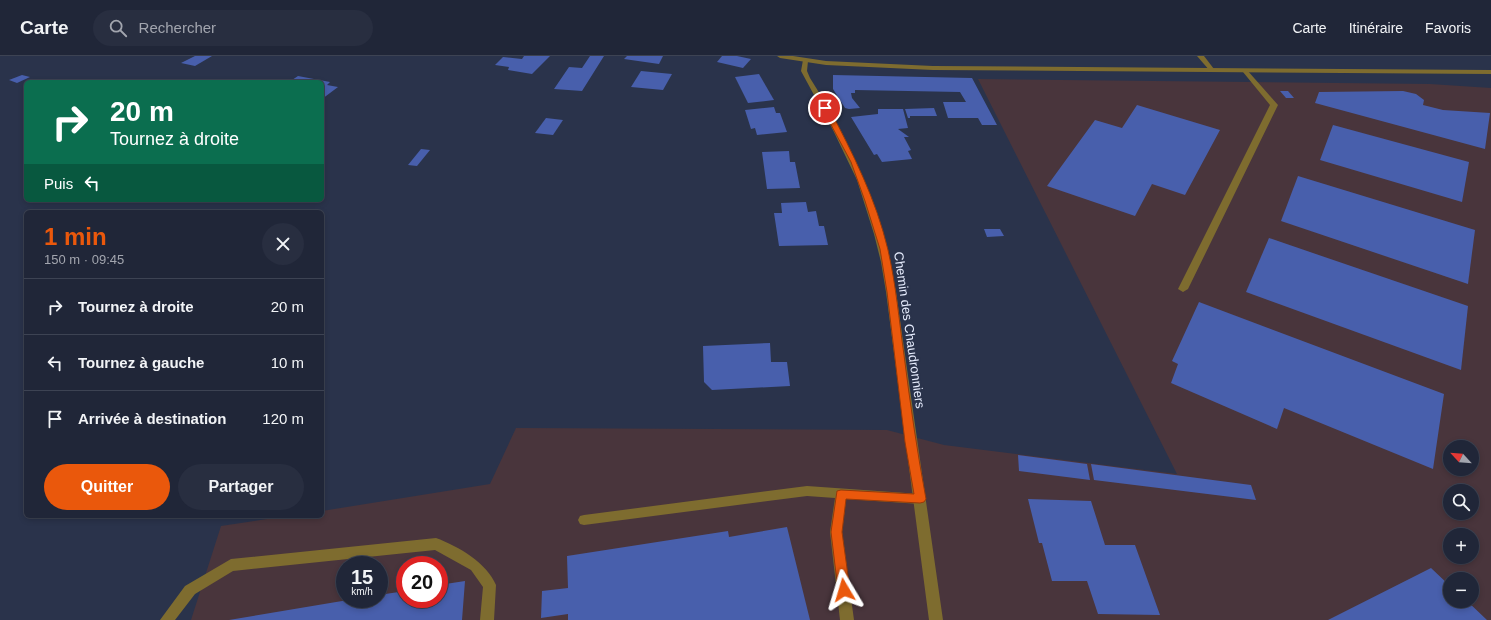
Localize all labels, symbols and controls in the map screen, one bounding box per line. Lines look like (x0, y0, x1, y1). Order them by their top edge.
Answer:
search box (93, 10, 373, 46)
text: Carte (20, 17, 69, 38)
icon: search (107, 17, 129, 39)
text: Rechercher (139, 19, 216, 36)
text: Carte (1292, 20, 1327, 36)
text: Itinéraire (1349, 20, 1403, 36)
text: Favoris (1425, 20, 1471, 36)
pin (808, 91, 842, 125)
icon: right (44, 96, 96, 148)
text: 20 m (110, 96, 174, 127)
icon: arrive (814, 97, 836, 119)
text: Tournez à droite (110, 129, 239, 149)
icon: left (81, 172, 103, 194)
text: Puis (44, 175, 73, 192)
text: 1 min (44, 223, 107, 250)
button: close (262, 223, 304, 265)
street label: Chemin des Chaudronniers (891, 251, 928, 410)
text: 150 m · 09:45 (44, 252, 124, 267)
icon: right (44, 296, 66, 318)
text: Tournez à droite (78, 298, 194, 315)
text: 20 m (271, 298, 304, 315)
icon: left (44, 352, 66, 374)
text: Tournez à gauche (78, 354, 204, 371)
text: 10 m (271, 354, 304, 371)
icon: arrive (44, 408, 66, 430)
text: Arrivée à destination (78, 410, 226, 427)
text: 120 m (262, 410, 304, 427)
north arrow (1443, 440, 1479, 476)
map controls (1443, 440, 1479, 608)
button: Quitter (44, 464, 170, 510)
button: Partager (178, 464, 304, 510)
button: search (1443, 484, 1479, 520)
button: + (1443, 528, 1479, 564)
speed limit sign: 20 (396, 556, 448, 608)
text: 15 (351, 566, 373, 588)
position arrow (823, 569, 865, 611)
button: − (1443, 572, 1479, 608)
text: km/h (351, 586, 373, 597)

